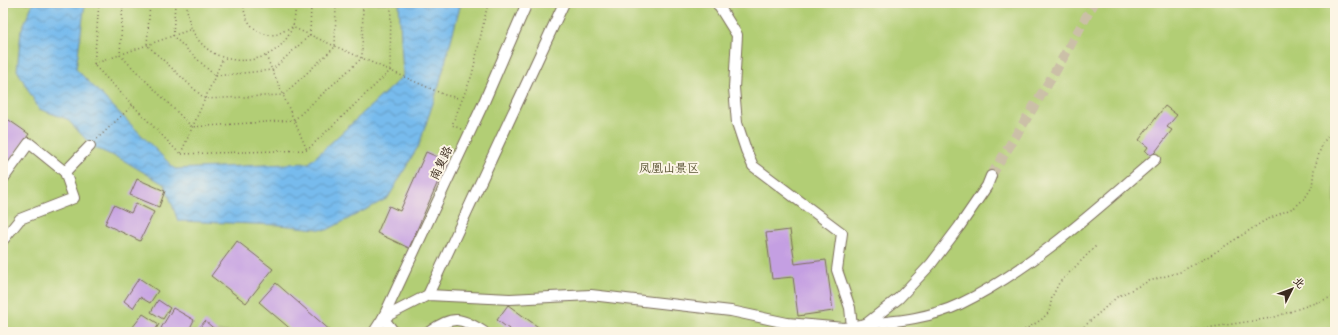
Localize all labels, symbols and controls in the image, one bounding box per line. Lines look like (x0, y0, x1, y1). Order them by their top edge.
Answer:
street label: 南复路 (425, 143, 458, 184)
park label: 凤凰山景区 (639, 159, 699, 178)
north arrow (1272, 269, 1312, 309)
text: 北 (1288, 273, 1309, 293)

